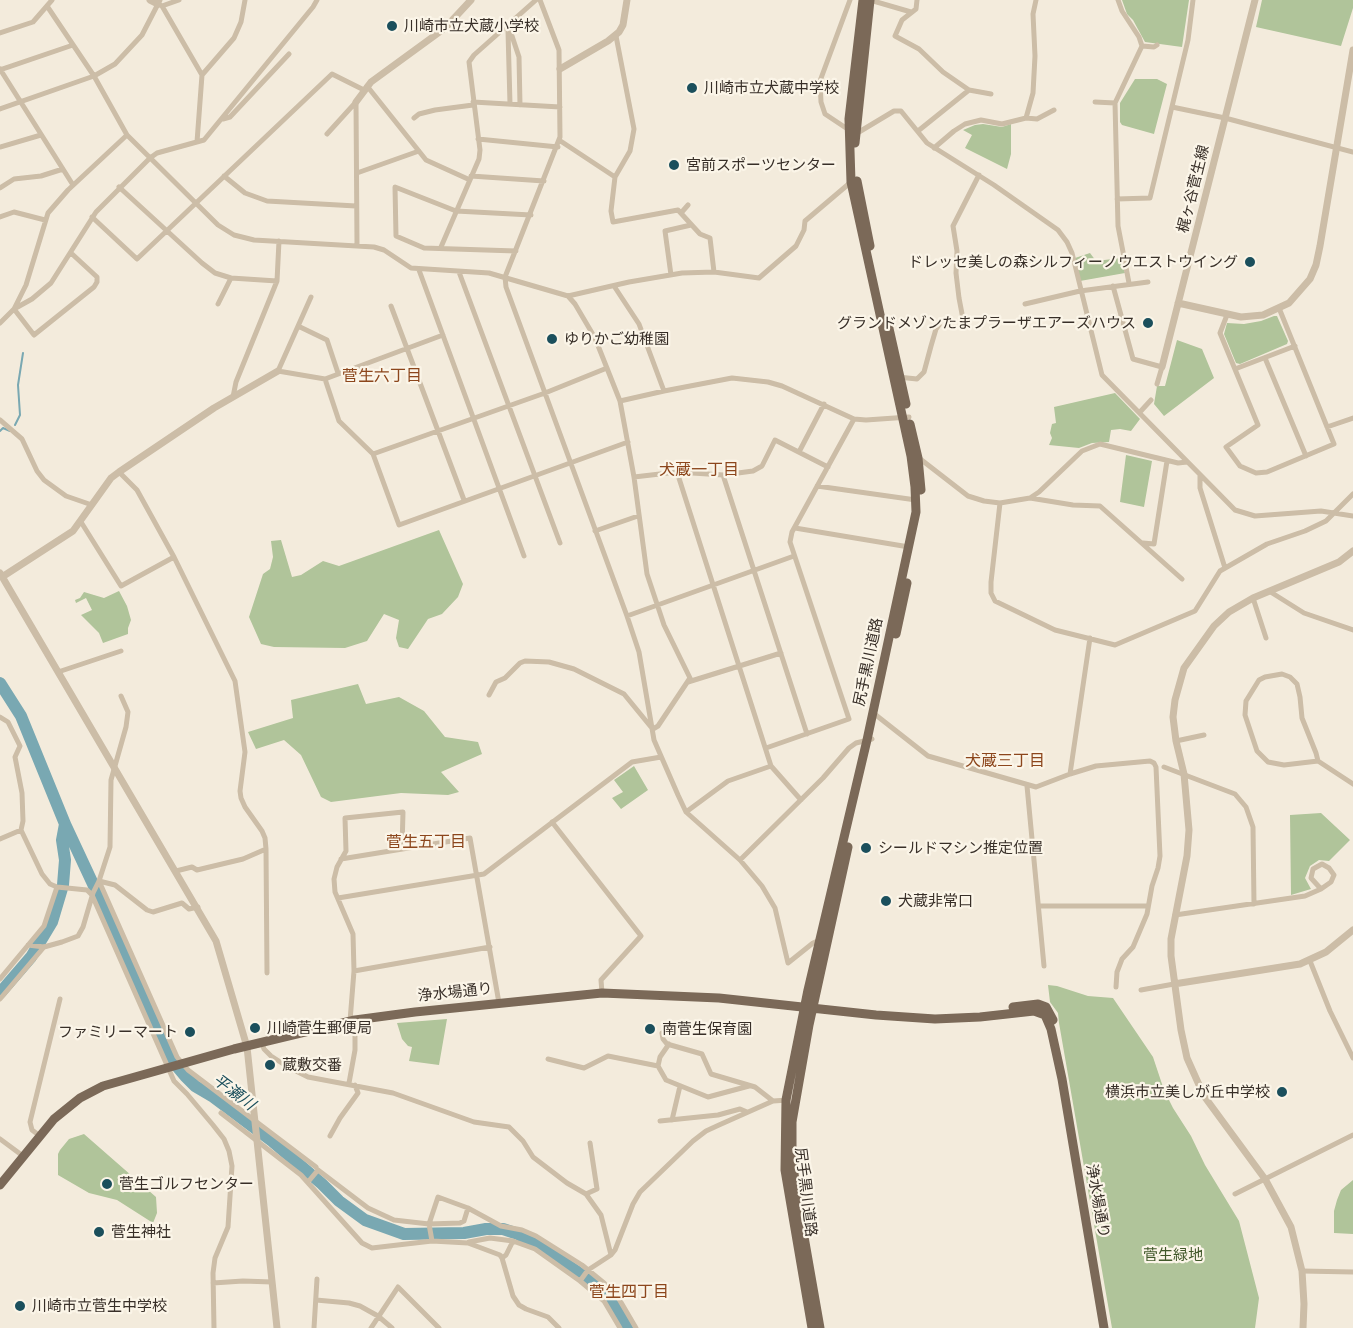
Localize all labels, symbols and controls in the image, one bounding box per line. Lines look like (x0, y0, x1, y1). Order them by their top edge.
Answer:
place label: 川崎市立犬蔵小学校 (404, 17, 539, 35)
marker: 川崎市立犬蔵小学校 (385, 19, 399, 33)
place label: 川崎市立犬蔵中学校 (704, 79, 839, 97)
marker: 川崎市立犬蔵中学校 (685, 81, 699, 95)
street label: 梶ヶ谷菅生線 (1173, 143, 1213, 235)
place label: 宮前スポーツセンター (686, 156, 836, 174)
marker: 宮前スポーツセンター (667, 158, 681, 172)
place label: ドレッセ美しの森シルフィーノウエストウイング (908, 253, 1238, 271)
marker: ドレッセ美しの森シルフィーノウエストウイング (1243, 255, 1257, 269)
place label: グランドメゾンたまプラーザエアーズハウス (837, 314, 1136, 332)
marker: グランドメゾンたまプラーザエアーズハウス (1141, 316, 1155, 330)
place label: ゆりかご幼稚園 (564, 330, 669, 348)
marker: ゆりかご幼稚園 (545, 332, 559, 346)
district label: 菅生六丁目 (342, 366, 422, 386)
district label: 犬蔵一丁目 (659, 460, 739, 480)
street label: 尻手黒川道路 (850, 616, 886, 708)
district label: 犬蔵三丁目 (965, 751, 1045, 771)
district label: 菅生五丁目 (386, 832, 466, 852)
place label: シールドマシン推定位置 (878, 839, 1043, 857)
marker: シールドマシン推定位置 (859, 841, 873, 855)
place label: 犬蔵非常口 (898, 892, 973, 910)
marker: 犬蔵非常口 (879, 894, 893, 908)
street label: 浄水場通り (417, 979, 493, 1005)
place label: 川崎菅生郵便局 (267, 1019, 372, 1037)
place label: 南菅生保育園 (662, 1020, 752, 1038)
marker: 川崎菅生郵便局 (248, 1021, 262, 1035)
marker: 南菅生保育園 (643, 1022, 657, 1036)
place label: ファミリーマート (58, 1023, 178, 1041)
marker: ファミリーマート (183, 1025, 197, 1039)
place label: 蔵敷交番 (282, 1056, 342, 1074)
marker: 蔵敷交番 (263, 1058, 277, 1072)
water label: 平瀬川 (209, 1070, 259, 1114)
place label: 横浜市立美しが丘中学校 (1105, 1083, 1270, 1101)
marker: 横浜市立美しが丘中学校 (1275, 1085, 1289, 1099)
street label: 尻手黒川道路 (792, 1146, 820, 1238)
street label: 浄水場通り (1083, 1163, 1113, 1239)
place label: 菅生ゴルフセンター (119, 1175, 254, 1193)
marker: 菅生ゴルフセンター (100, 1177, 114, 1191)
place label: 菅生神社 (111, 1223, 171, 1241)
marker: 菅生神社 (92, 1225, 106, 1239)
park label: 菅生緑地 (1143, 1246, 1203, 1264)
district label: 菅生四丁目 (589, 1282, 669, 1302)
place label: 川崎市立菅生中学校 (32, 1297, 167, 1315)
marker: 川崎市立菅生中学校 (13, 1299, 27, 1313)

